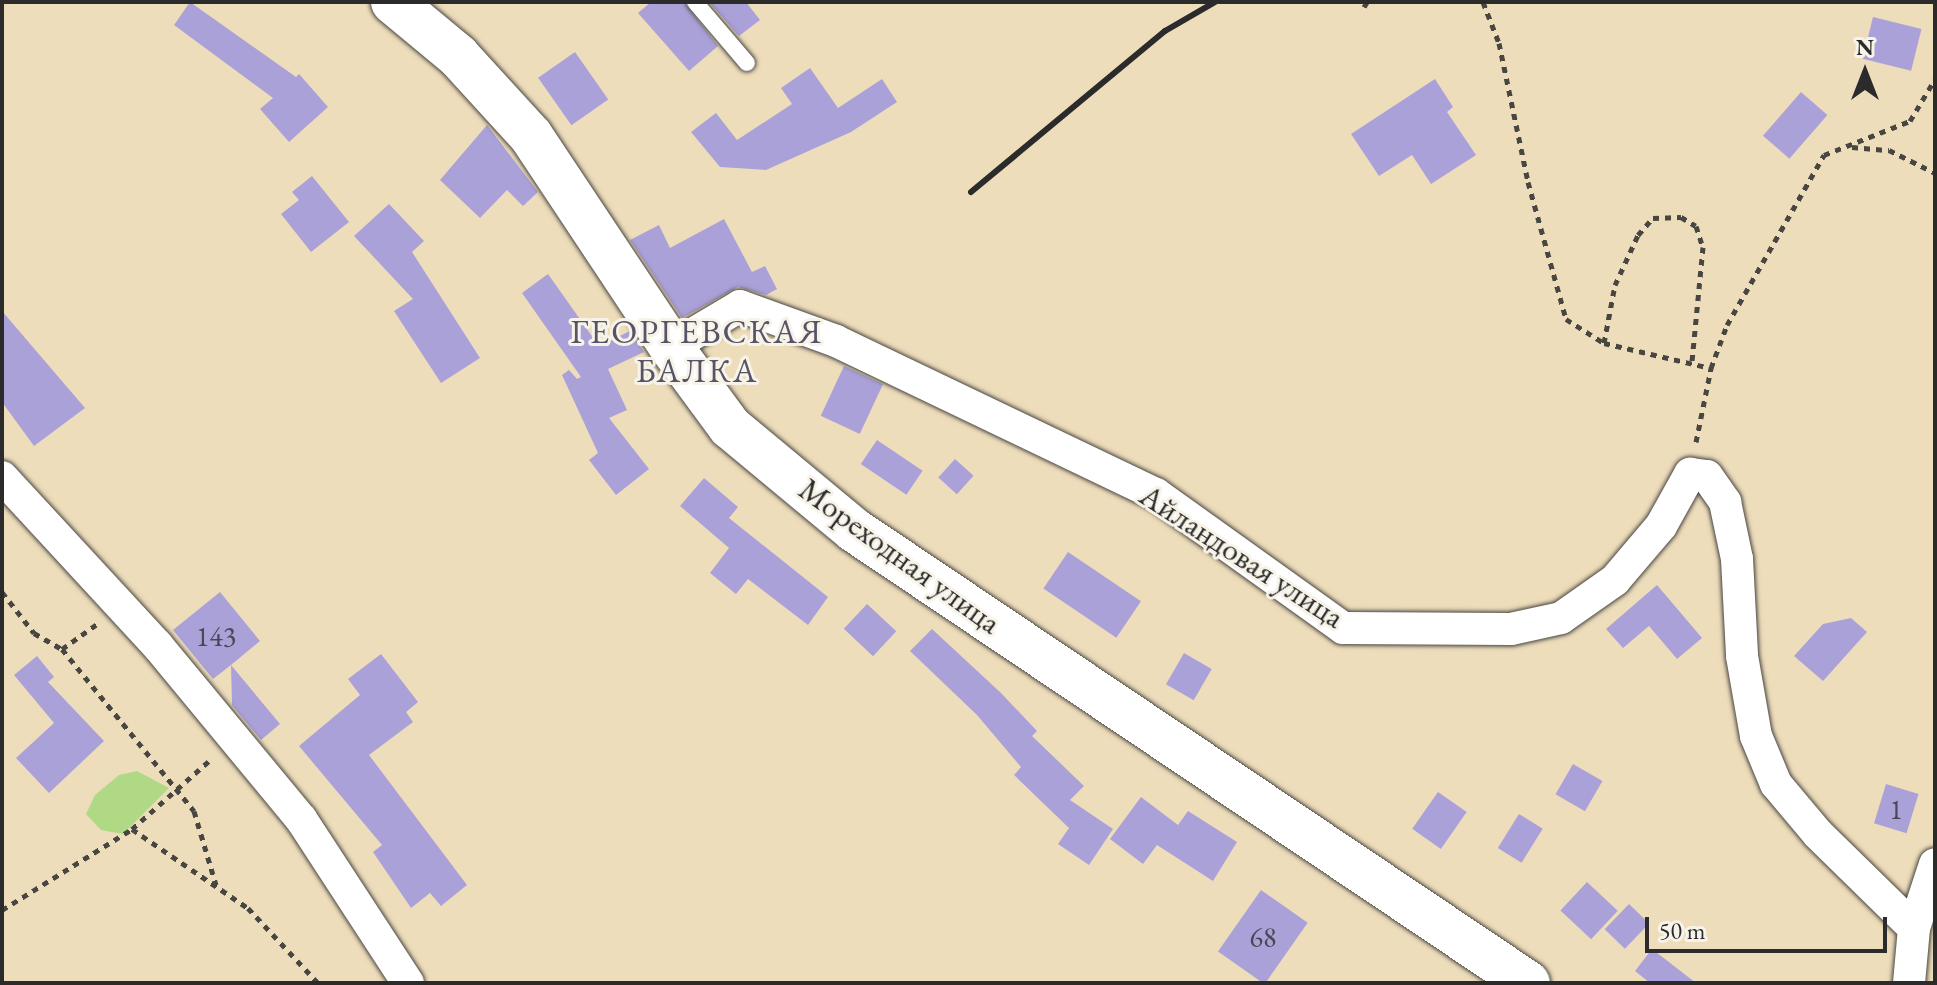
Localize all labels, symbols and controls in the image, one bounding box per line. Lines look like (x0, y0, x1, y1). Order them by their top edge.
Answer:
north arrow (1825, 32, 1905, 112)
text: N (1856, 33, 1874, 62)
district label: ГЕОРГЕВСКАЯ БАЛКА (570, 311, 824, 390)
street label: Мореходная улица (792, 470, 1008, 642)
street label: Айландовая улица (1133, 476, 1351, 636)
house number: 143 (196, 619, 236, 653)
house number: 1 (1889, 792, 1903, 826)
scale bar (1649, 901, 1891, 951)
text: 50 m (1659, 915, 1706, 946)
house number: 68 (1250, 920, 1276, 954)

